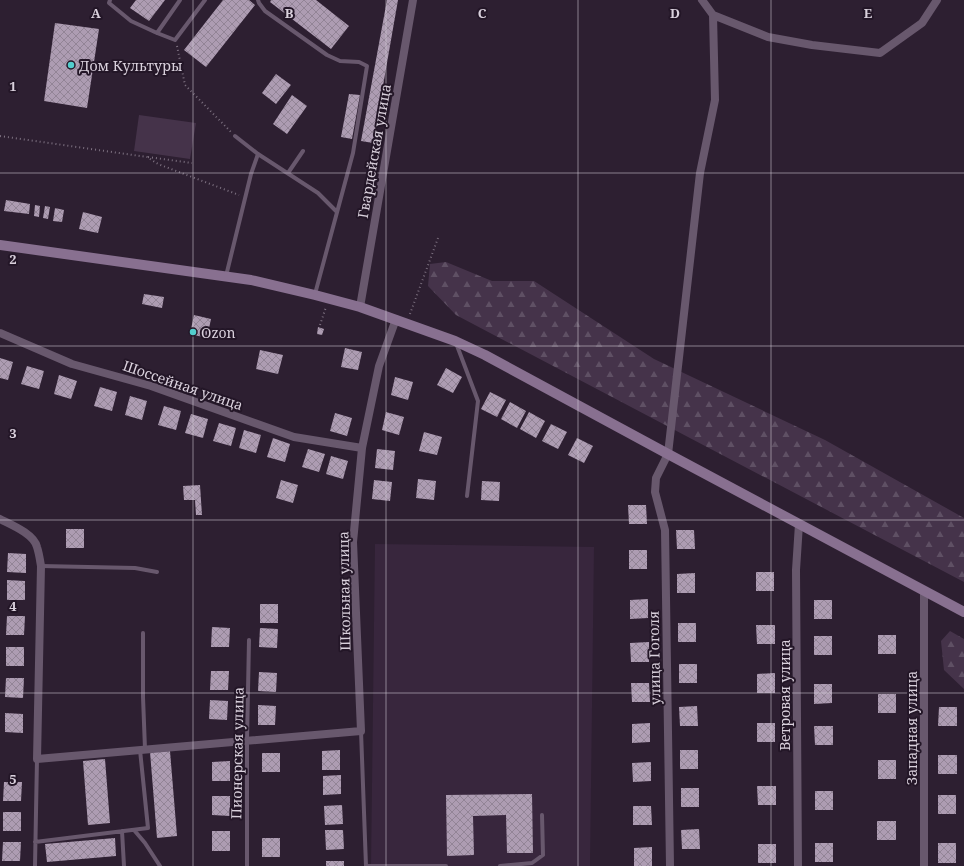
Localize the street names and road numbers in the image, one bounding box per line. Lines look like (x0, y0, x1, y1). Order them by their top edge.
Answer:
street label: Гвардейская улица (353, 82, 395, 220)
street label: Шоссейная улица (120, 355, 246, 415)
street label: Школьная улица (333, 531, 355, 651)
street label: улица Гоголя (644, 611, 664, 705)
street label: Ветровая улица (775, 639, 794, 751)
street label: Западная улица (902, 671, 921, 785)
street label: Пионерская улица (226, 687, 248, 819)

